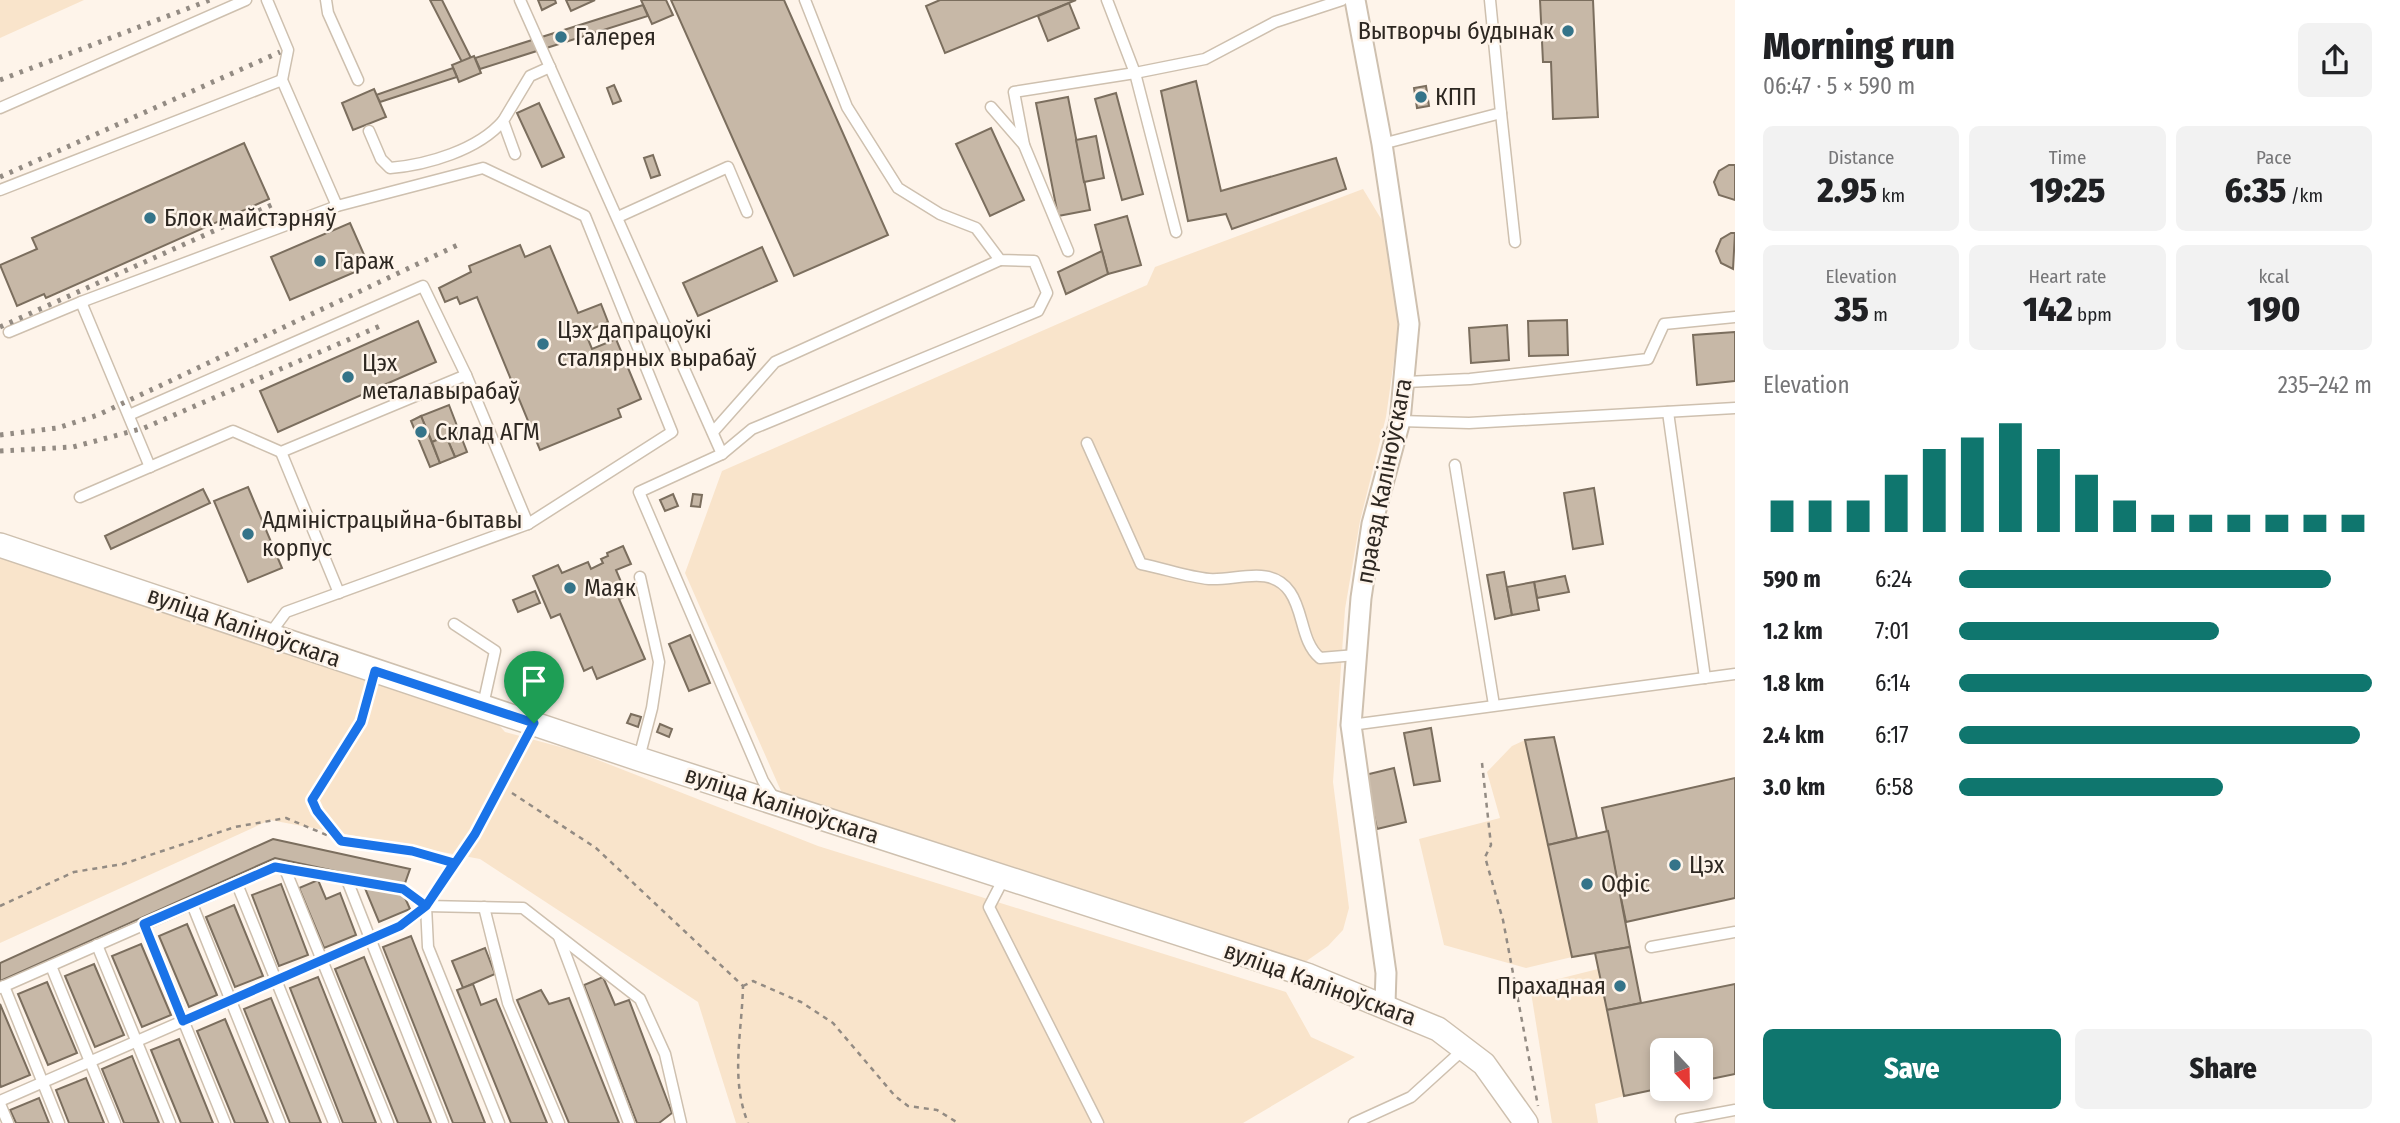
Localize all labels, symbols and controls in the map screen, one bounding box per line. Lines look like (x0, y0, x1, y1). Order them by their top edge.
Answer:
place label: Вытворчы будынак (1358, 17, 1555, 45)
place label: Галерея (575, 23, 656, 51)
marker: Вытворчы будынак (1560, 23, 1576, 39)
text: Morning run (1763, 23, 1955, 69)
button: share (2298, 23, 2372, 97)
marker: Галерея (553, 29, 569, 45)
text: 06:47 · 5 × 590 m (1763, 72, 1915, 100)
place label: КПП (1435, 83, 1477, 111)
marker: КПП (1413, 89, 1429, 105)
text: Distance (1828, 146, 1894, 169)
text: Time (2049, 146, 2086, 169)
text: Pace (2256, 146, 2292, 169)
text: 2.95 (1817, 169, 1877, 211)
text: 19:25 (2030, 169, 2105, 211)
text: 6:35 (2225, 169, 2286, 211)
text: km (1877, 184, 1905, 207)
text: /km (2286, 184, 2323, 207)
place label: Блок майстэрняў (164, 204, 336, 232)
marker: Блок майстэрняў (142, 210, 158, 226)
place label: Гараж (334, 247, 395, 275)
marker: Гараж (312, 253, 328, 269)
text: Elevation (1825, 265, 1897, 288)
text: Heart rate (2028, 265, 2107, 288)
text: kcal (2258, 265, 2289, 288)
text: 35 (1834, 288, 1869, 330)
text: 142 (2023, 288, 2073, 330)
text: 190 (2247, 288, 2300, 330)
text: m (1869, 303, 1888, 326)
text: bpm (2073, 303, 2112, 326)
place label: Цэх дапрацоўкі сталярных вырабаў (557, 316, 757, 372)
marker: Цэх дапрацоўкі сталярных вырабаў (535, 336, 551, 352)
place label: Цэх металавырабаў (362, 349, 520, 405)
marker: Цэх металавырабаў (340, 369, 356, 385)
text: Elevation (1763, 371, 1850, 399)
text: 235–242 m (2278, 371, 2372, 399)
street label: праезд Каліноўскага (1350, 376, 1418, 586)
place label: Склад АГМ (435, 418, 540, 446)
marker: Склад АГМ (413, 424, 429, 440)
place label: Адміністрацыйна-бытавы корпус (262, 506, 522, 562)
marker: Адміністрацыйна-бытавы корпус (240, 526, 256, 542)
text: 590 m (1763, 565, 1821, 593)
text: 6:24 (1875, 565, 1912, 593)
place label: Маяк (584, 574, 637, 602)
marker: Маяк (562, 580, 578, 596)
street label: вуліца Каліноўскага (144, 581, 344, 673)
text: 1.2 km (1763, 617, 1823, 645)
text: 7:01 (1875, 617, 1910, 645)
pin (504, 651, 564, 723)
icon: arrive (515, 662, 553, 700)
text: 1.8 km (1763, 669, 1824, 697)
text: 6:14 (1875, 669, 1910, 697)
text: 2.4 km (1763, 721, 1824, 749)
text: 6:17 (1875, 721, 1909, 749)
street label: вуліца Каліноўскага (681, 760, 883, 850)
text: 3.0 km (1763, 773, 1825, 801)
text: 6:58 (1875, 773, 1913, 801)
place label: Цэх (1689, 851, 1725, 879)
marker: Цэх (1667, 857, 1683, 873)
place label: Офіс (1601, 870, 1650, 898)
marker: Офіс (1579, 876, 1595, 892)
street label: вуліца Каліноўскага (1220, 936, 1420, 1032)
place label: Прахадная (1497, 972, 1606, 1000)
marker: Прахадная (1612, 978, 1628, 994)
button: Save (1763, 1029, 2061, 1109)
button: Share (2075, 1029, 2372, 1109)
north arrow (1650, 1038, 1713, 1101)
map controls (1650, 1038, 1713, 1101)

